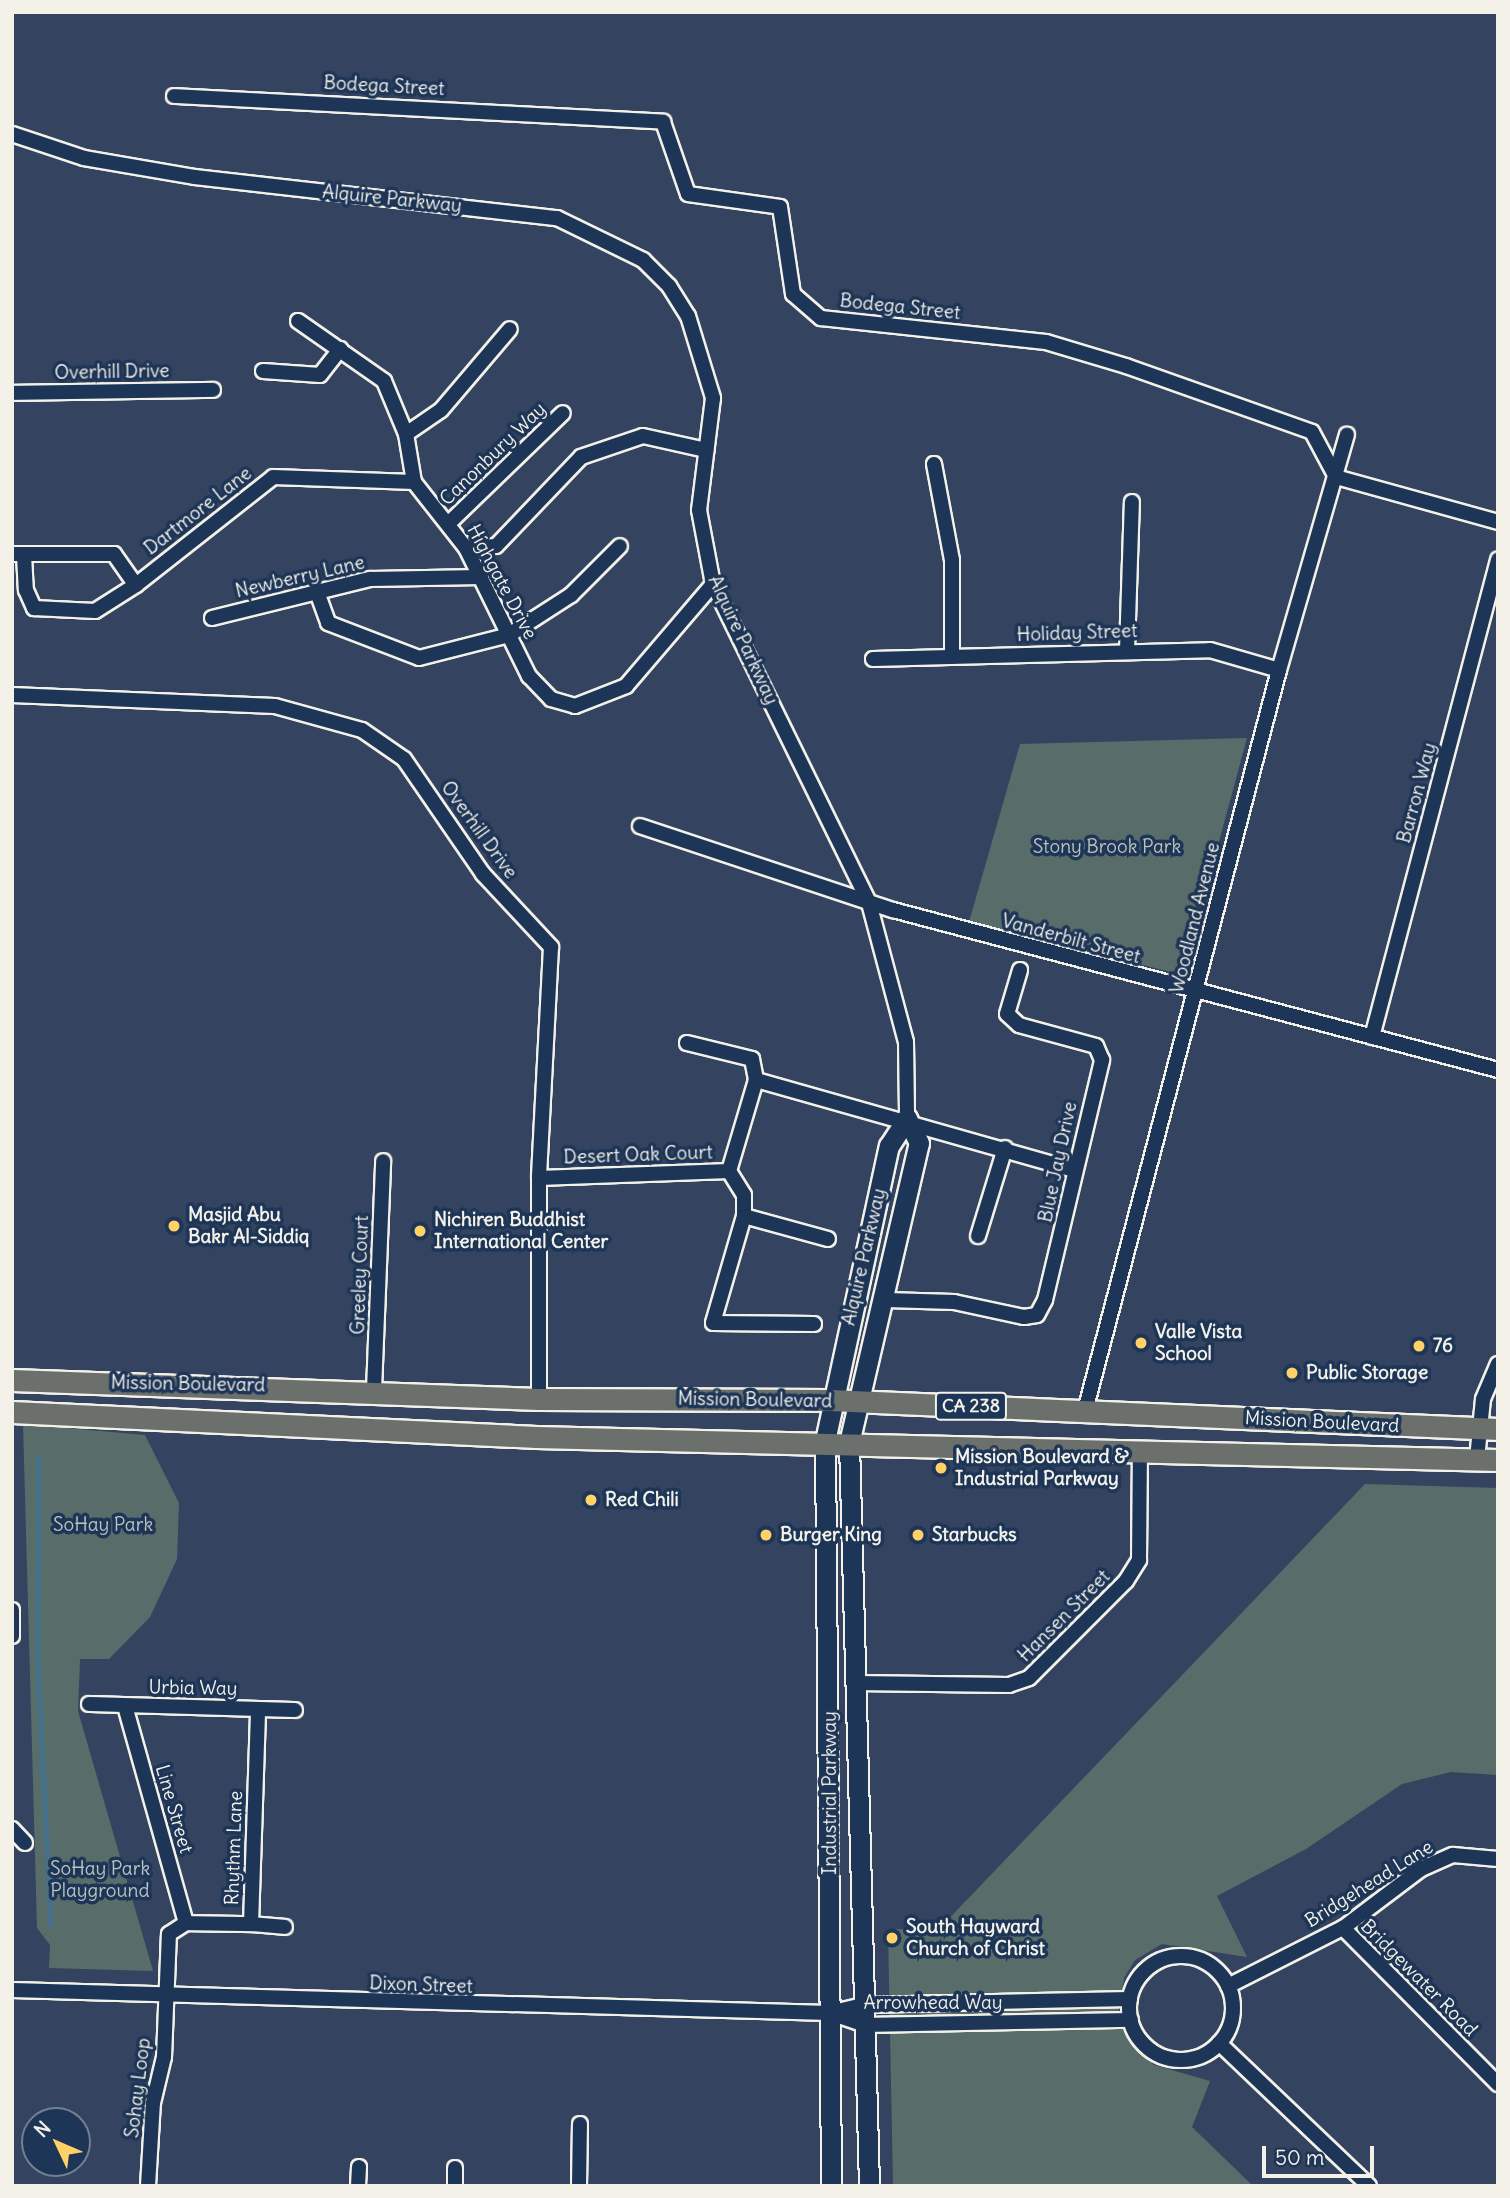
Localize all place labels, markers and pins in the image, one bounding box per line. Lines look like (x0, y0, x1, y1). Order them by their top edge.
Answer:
place label: Masjid Abu Bakr Al-Siddiq (188, 1204, 309, 1248)
place label: Nichiren Buddhist International Center (434, 1209, 608, 1253)
marker: Masjid Abu Bakr Al-Siddiq (166, 1218, 182, 1234)
marker: Nichiren Buddhist International Center (412, 1223, 428, 1239)
place label: Valle Vista School (1155, 1321, 1242, 1365)
marker: Valle Vista School (1133, 1335, 1149, 1351)
place label: 76 (1433, 1335, 1453, 1357)
marker: 76 (1411, 1338, 1427, 1354)
place label: Public Storage (1306, 1362, 1428, 1384)
marker: Public Storage (1284, 1365, 1300, 1381)
place label: Mission Boulevard & Industrial Parkway (955, 1446, 1129, 1490)
marker: Mission Boulevard & Industrial Parkway (933, 1460, 949, 1476)
place label: Red Chili (605, 1489, 679, 1511)
marker: Red Chili (583, 1492, 599, 1508)
place label: Burger King (780, 1524, 882, 1546)
place label: Starbucks (932, 1524, 1017, 1546)
marker: Burger King (758, 1527, 774, 1543)
marker: Starbucks (910, 1527, 926, 1543)
place label: South Hayward Church of Christ (906, 1916, 1045, 1960)
marker: South Hayward Church of Christ (884, 1930, 900, 1946)

